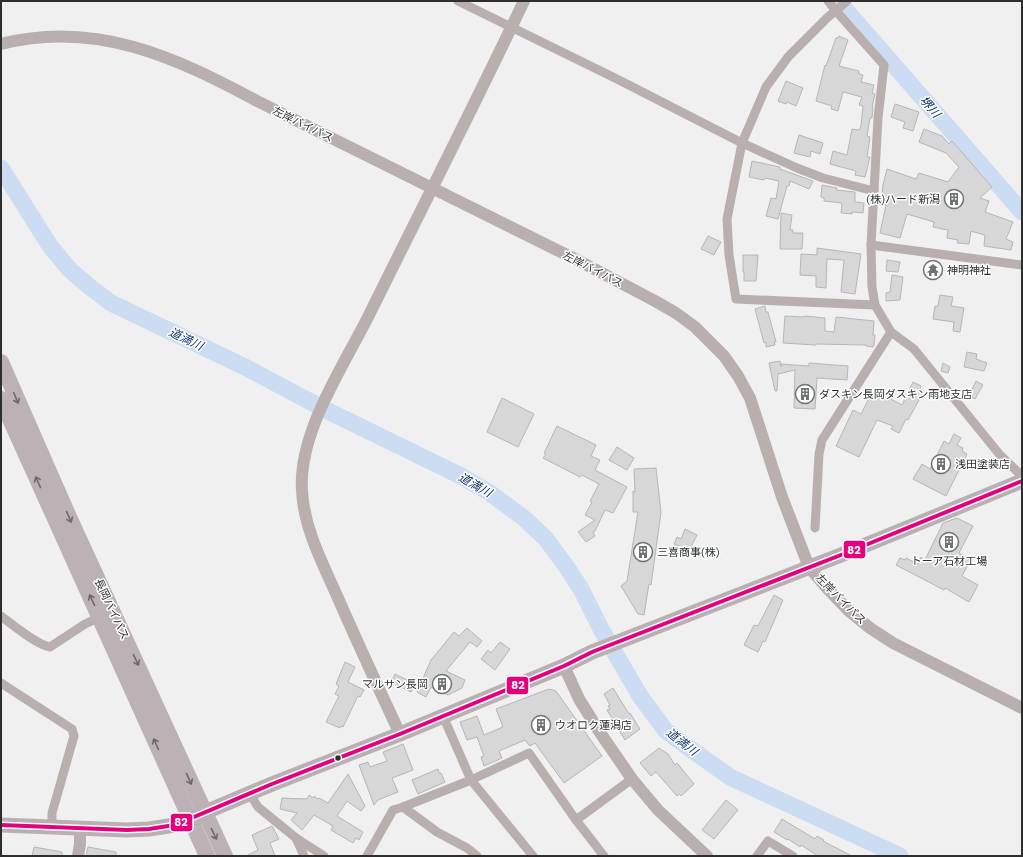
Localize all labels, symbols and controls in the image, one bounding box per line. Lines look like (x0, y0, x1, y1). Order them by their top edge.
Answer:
water label: 堺川 (917, 93, 944, 122)
street label: 左岸バイパス (270, 104, 335, 145)
building icon: (株)ハード新潟 (943, 188, 965, 210)
place label: (株)ハード新潟 (866, 193, 940, 206)
street label: 左岸バイパス (561, 249, 625, 290)
temple icon: 神明神社 (922, 259, 944, 281)
place label: 神明神社 (947, 264, 991, 277)
water label: 道満川 (167, 325, 207, 354)
building icon: ダスキン長岡ダスキン雨地支店 (794, 383, 816, 405)
place label: ダスキン長岡ダスキン雨地支店 (819, 388, 972, 401)
one-way arrow (13, 392, 21, 404)
building icon: 浅田塗装店 (930, 453, 952, 475)
place label: 浅田塗装店 (955, 458, 1010, 471)
water label: 道満川 (456, 470, 496, 501)
one-way arrow (34, 476, 41, 488)
one-way arrow (66, 510, 74, 522)
building icon: トーア石材工場 (938, 531, 960, 553)
line badge: 82 (843, 540, 866, 559)
building icon: 三喜商事(株) (632, 541, 654, 563)
text: 82 (847, 544, 861, 557)
place label: 三喜商事(株) (657, 546, 720, 559)
place label: トーア石材工場 (911, 555, 987, 568)
street label: 左岸バイパス (813, 572, 868, 627)
street label: 長岡バイパス (92, 577, 131, 642)
one-way arrow (88, 594, 95, 606)
one-way arrow (133, 654, 140, 666)
building icon: マルサン長岡 (431, 673, 453, 695)
line badge: 82 (506, 676, 529, 695)
place label: マルサン長岡 (362, 678, 428, 691)
text: 82 (511, 679, 525, 692)
building icon: ウオロク蓮潟店 (530, 714, 552, 736)
place label: ウオロク蓮潟店 (555, 719, 632, 732)
water label: 道満川 (664, 725, 702, 760)
one-way arrow (152, 739, 159, 751)
unlabelled marker (333, 753, 343, 763)
one-way arrow (186, 772, 193, 784)
line badge: 82 (170, 813, 193, 832)
text: 82 (174, 816, 188, 829)
one-way arrow (211, 828, 218, 840)

